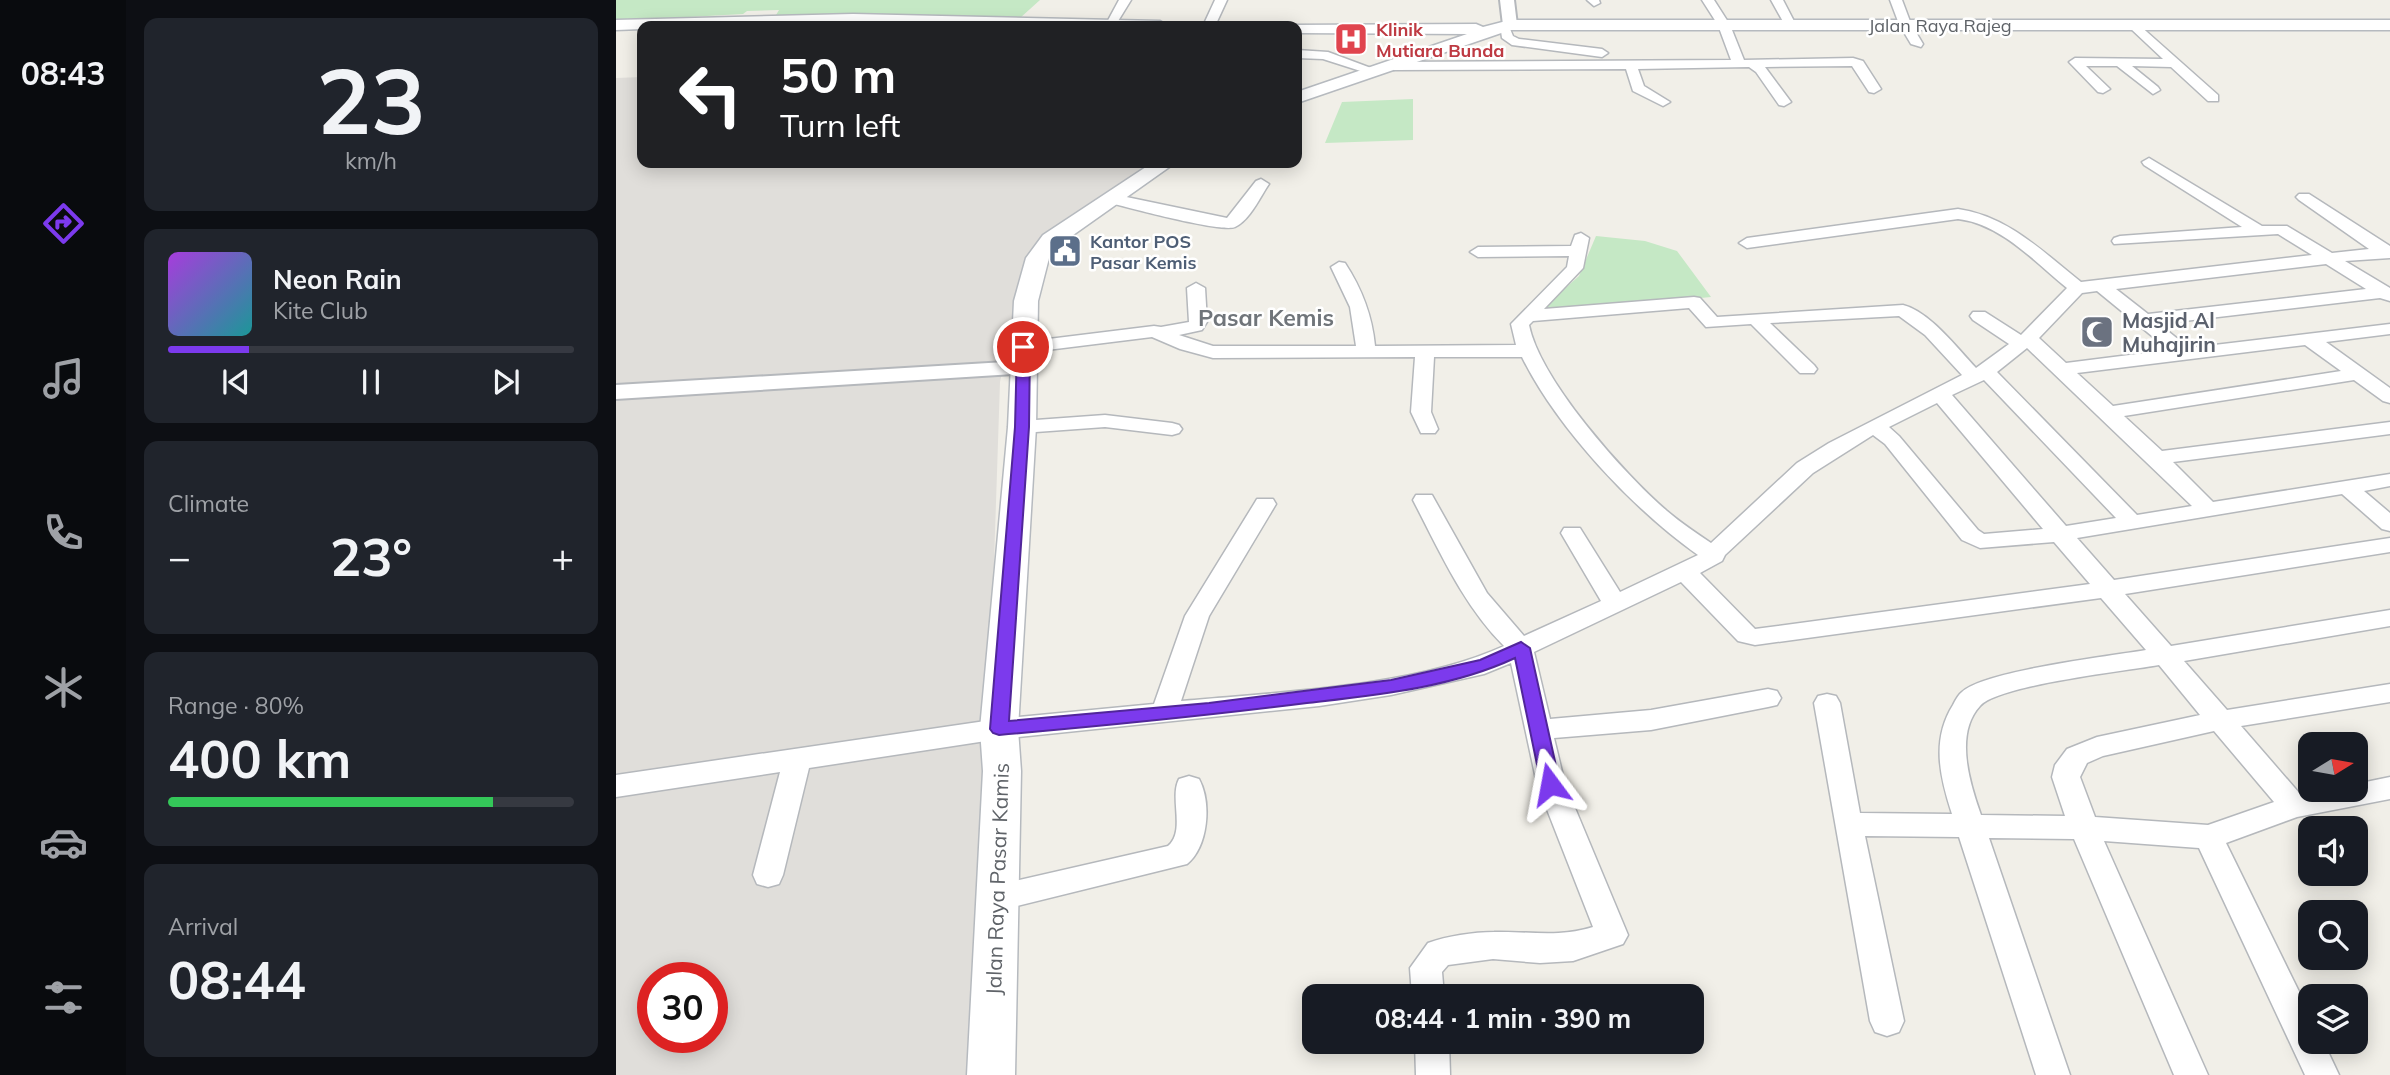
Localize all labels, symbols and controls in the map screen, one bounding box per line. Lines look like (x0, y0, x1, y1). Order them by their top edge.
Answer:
street label: Jalan Raya Rajeg (1868, 14, 2012, 37)
place label: Klinik Mutiara Bunda (1376, 18, 1504, 62)
hospital icon: Klinik Mutiara Bunda (1332, 20, 1370, 58)
text: 23 (316, 43, 426, 157)
text: 50 m (780, 44, 896, 105)
icon: left (665, 49, 756, 140)
text: 08:43 (21, 53, 105, 93)
text: Turn left (780, 105, 900, 145)
text: km/h (345, 146, 397, 175)
icon: directions (39, 199, 88, 248)
place label: Kantor POS Pasar Kemis (1090, 230, 1196, 274)
public building icon: Kantor POS Pasar Kemis (1046, 232, 1084, 270)
text: Neon Rain (273, 263, 402, 296)
text: Kite Club (273, 296, 368, 325)
district label: Pasar Kemis (1198, 303, 1334, 332)
place label: Masjid Al Muhajirin (2122, 307, 2216, 357)
mosque icon: Masjid Al Muhajirin (2078, 313, 2116, 351)
pin (993, 317, 1053, 377)
icon: arrive (1004, 328, 1042, 366)
icon: music (39, 354, 88, 403)
icon: previous (217, 363, 255, 401)
icon: pause (352, 363, 390, 401)
icon: next (487, 363, 525, 401)
text: Climate (168, 489, 249, 518)
icon: phone (39, 508, 88, 557)
text: 23° (330, 524, 412, 589)
text: − (168, 533, 191, 581)
text: + (551, 533, 574, 581)
icon: climate (39, 663, 88, 712)
text: Range · 80% (168, 691, 304, 720)
text: 400 km (168, 726, 351, 791)
north arrow (2298, 732, 2368, 802)
map controls (2298, 732, 2368, 1054)
position arrow (1513, 747, 1587, 821)
street label: Jalan Raya Pasar Kamis (980, 762, 1014, 996)
button: sound (2298, 816, 2368, 886)
icon: car (39, 818, 88, 867)
button: search (2298, 900, 2368, 970)
text: Arrival (168, 912, 238, 941)
text: 08:44 (168, 947, 306, 1012)
speed limit sign: 30 (637, 962, 728, 1053)
icon: filters (39, 973, 88, 1022)
button: layers (2298, 984, 2368, 1054)
text: 08:44 · 1 min · 390 m (1375, 1002, 1631, 1035)

